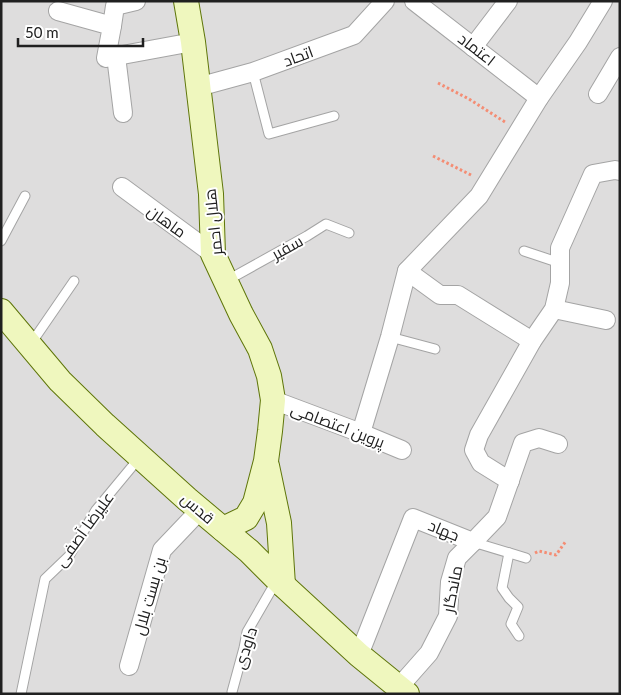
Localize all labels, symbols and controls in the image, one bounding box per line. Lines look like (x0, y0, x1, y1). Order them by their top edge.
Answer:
scale bar (18, 15, 142, 47)
text: 50 m (25, 23, 59, 41)
street label: اعتماد (455, 28, 500, 69)
street label: اتحاد (280, 41, 315, 70)
street label: هلال احمر (200, 188, 228, 257)
street label: ماهان (143, 200, 190, 243)
street label: سفیر (267, 230, 306, 264)
street label: پروین اعتصامی (288, 398, 388, 454)
street label: علیرضا آصفی (50, 488, 119, 571)
street label: قدس (177, 488, 219, 529)
street label: جهاد (425, 515, 463, 546)
street label: بن بست بلال (128, 555, 171, 638)
street label: ماندگار (437, 564, 466, 615)
street label: داودی (229, 625, 262, 672)

